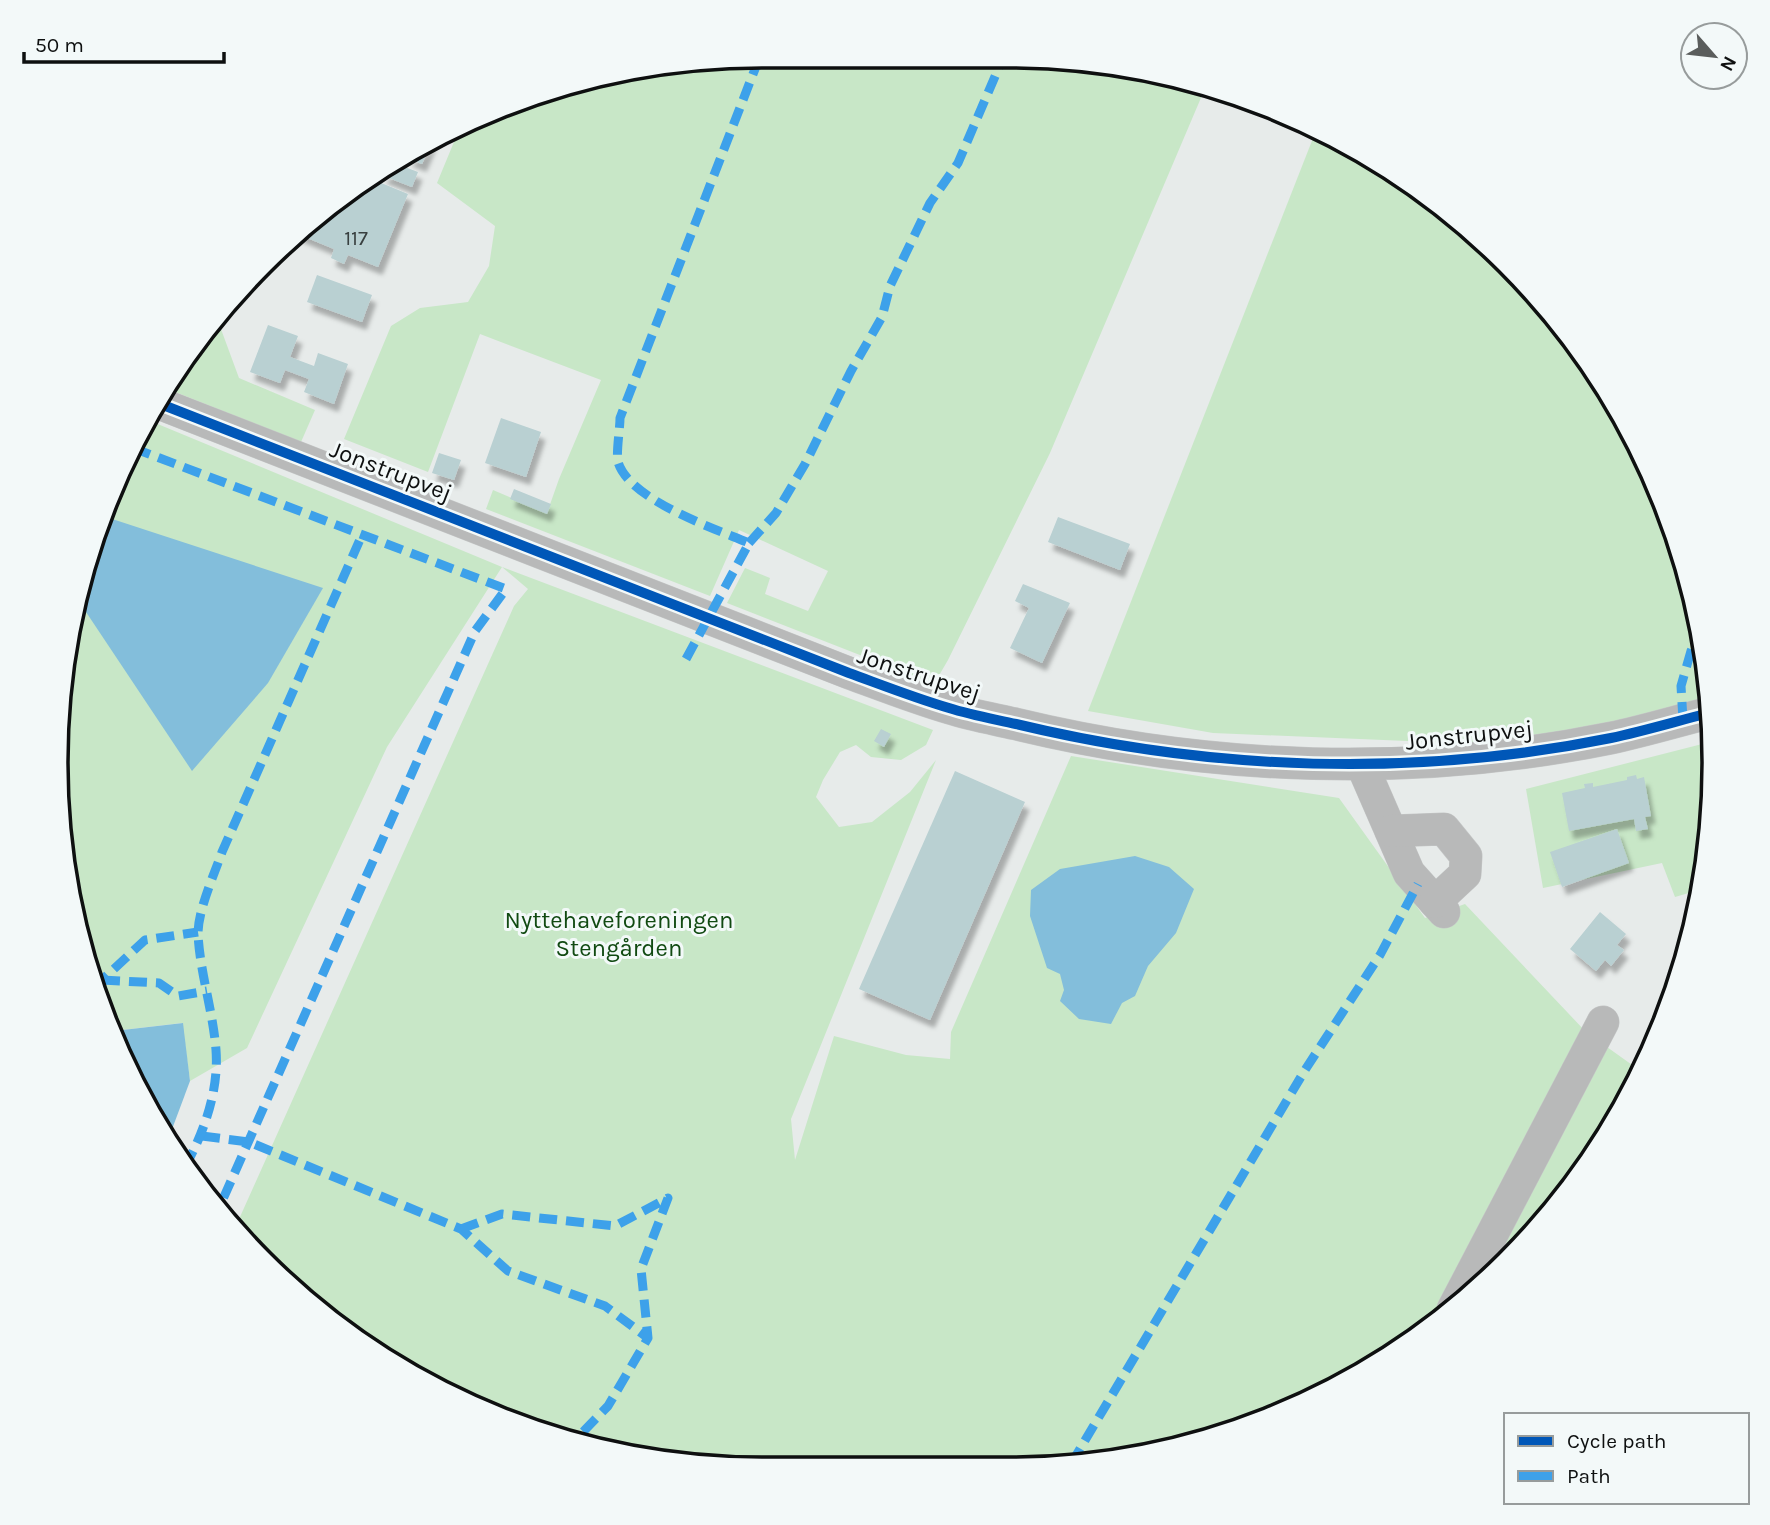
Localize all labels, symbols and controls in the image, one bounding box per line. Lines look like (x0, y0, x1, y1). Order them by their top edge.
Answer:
scale bar (24, 21, 224, 65)
north arrow (1679, 21, 1749, 91)
text: 50 m (35, 33, 84, 57)
text: N (1715, 52, 1741, 75)
house number: 117 (344, 226, 368, 250)
street label: Jonstrupvej (326, 435, 456, 507)
street label: Jonstrupvej (854, 641, 984, 707)
street label: Jonstrupvej (1404, 714, 1534, 756)
park label: Nyttehaveforeningen Stengården (505, 906, 733, 962)
legend (1504, 1413, 1749, 1504)
text: Cycle path (1567, 1429, 1667, 1453)
text: Path (1567, 1464, 1611, 1488)

